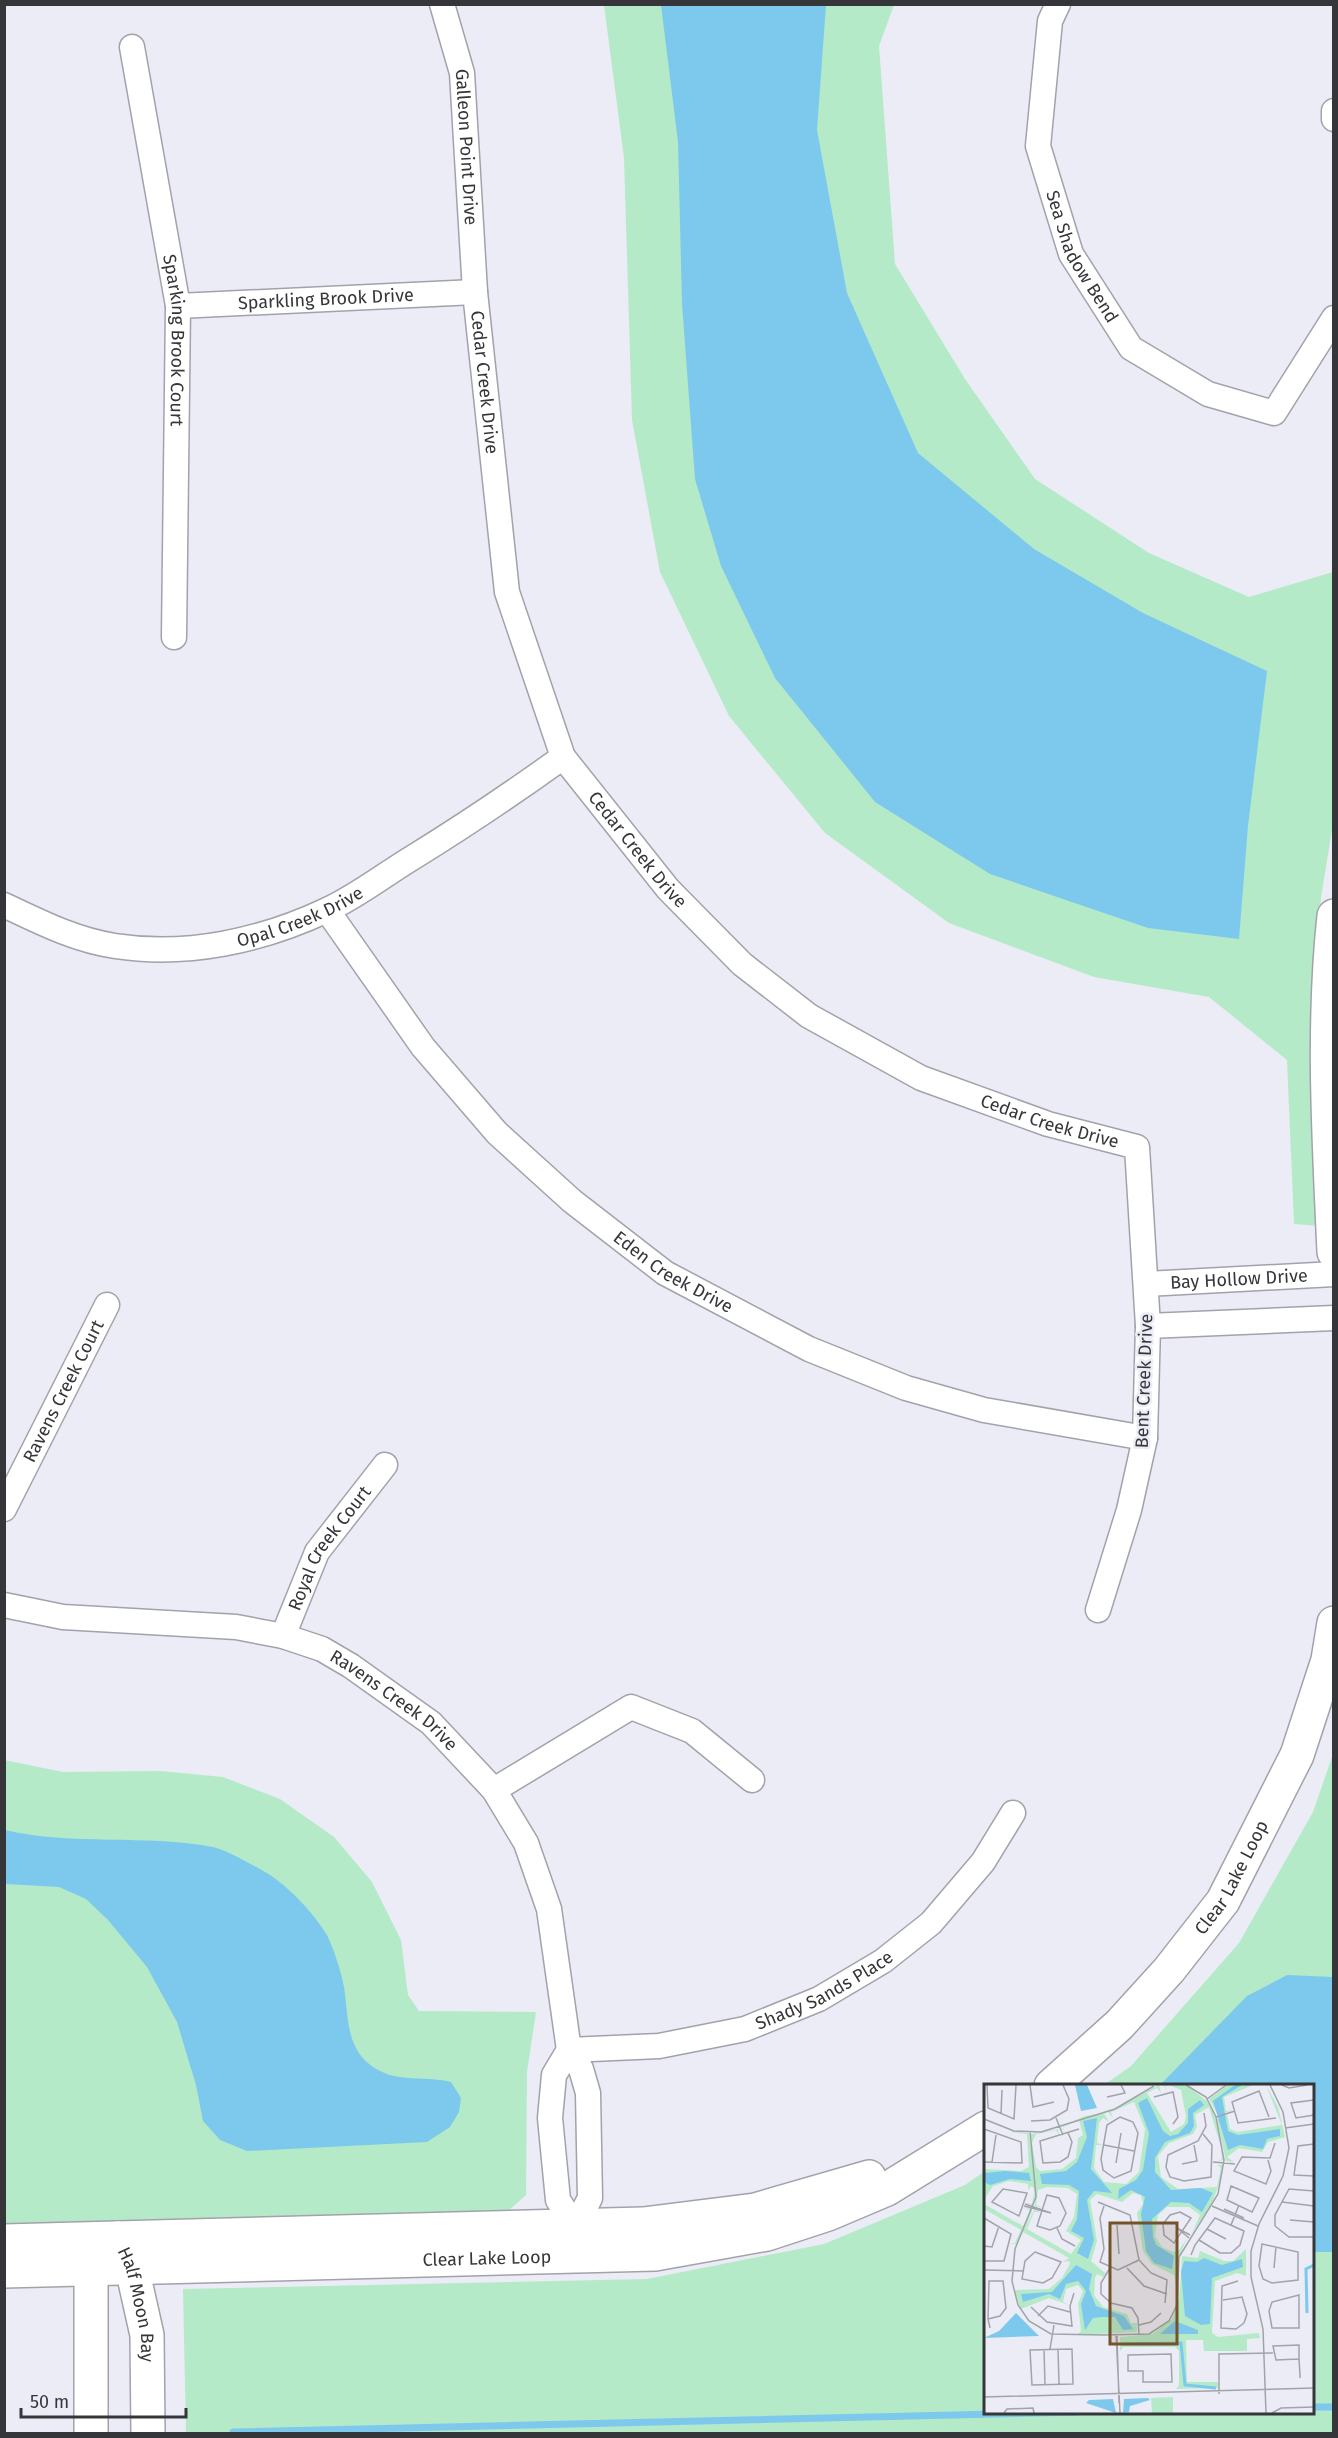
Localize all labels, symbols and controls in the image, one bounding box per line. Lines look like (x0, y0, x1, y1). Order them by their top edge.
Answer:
street label: Galleon Point Drive (451, 68, 482, 226)
street label: Sea Shadow Bend (1041, 188, 1123, 327)
street label: Sparking Brook Court (158, 252, 189, 427)
street label: Sparkling Brook Drive (237, 284, 414, 314)
street label: Cedar Creek Drive (466, 310, 503, 455)
street label: Cedar Creek Drive (584, 787, 691, 912)
street label: Opal Creek Drive (235, 882, 367, 952)
street label: Cedar Creek Drive (977, 1089, 1121, 1153)
street label: Eden Creek Drive (609, 1226, 737, 1318)
street label: Bay Hollow Drive (1169, 1264, 1308, 1294)
street label: Bent Creek Drive (1131, 1313, 1157, 1449)
street label: Ravens Creek Court (18, 1316, 109, 1466)
street label: Royal Creek Court (283, 1481, 376, 1614)
street label: Ravens Creek Drive (326, 1645, 462, 1755)
street label: Clear Lake Loop (1190, 1817, 1273, 1939)
street label: Shady Sands Place (752, 1946, 898, 2035)
inset map (984, 2084, 1314, 2414)
street label: Half Moon Bay (113, 2243, 158, 2362)
street label: Clear Lake Loop (422, 2246, 551, 2271)
scale bar (21, 2381, 186, 2419)
text: 50 m (30, 2391, 69, 2413)

